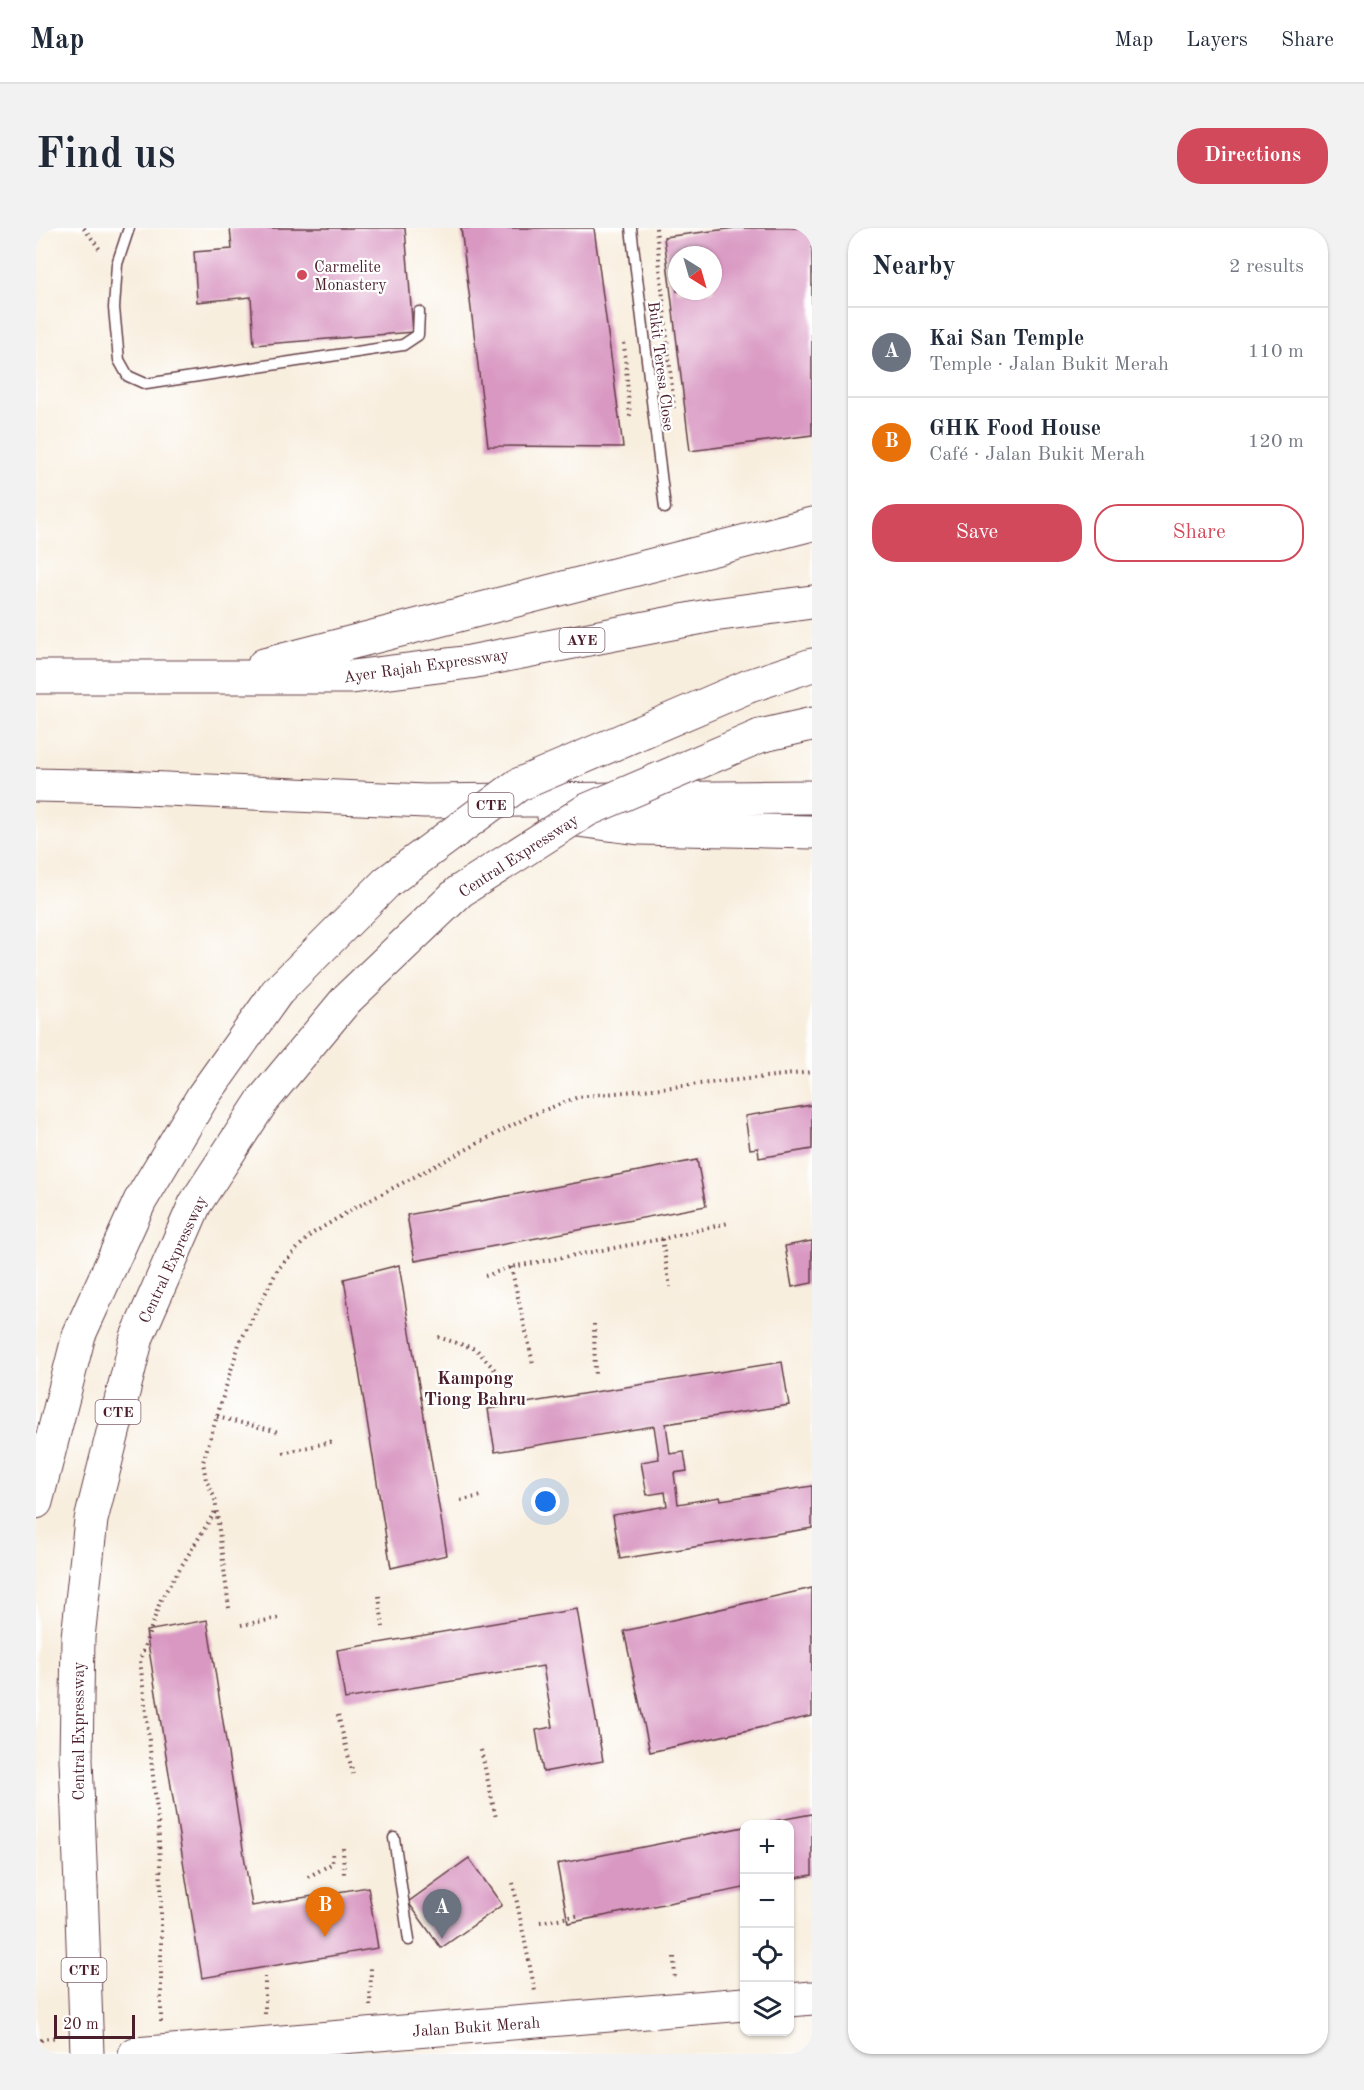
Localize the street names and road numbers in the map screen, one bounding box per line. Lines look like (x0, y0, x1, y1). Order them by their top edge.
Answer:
street label: Bukit Teresa Close (644, 300, 676, 432)
road number: AYE (560, 628, 604, 652)
street label: Ayer Rajah Expressway (343, 647, 510, 687)
road number: CTE (468, 793, 514, 817)
street label: Central Expressway (456, 812, 582, 901)
street label: Central Expressway (137, 1193, 211, 1326)
road number: CTE (96, 1400, 140, 1424)
street label: Central Expressway (72, 1661, 88, 1801)
road number: CTE (62, 1958, 106, 1982)
street label: Jalan Bukit Merah (412, 2016, 541, 2040)

